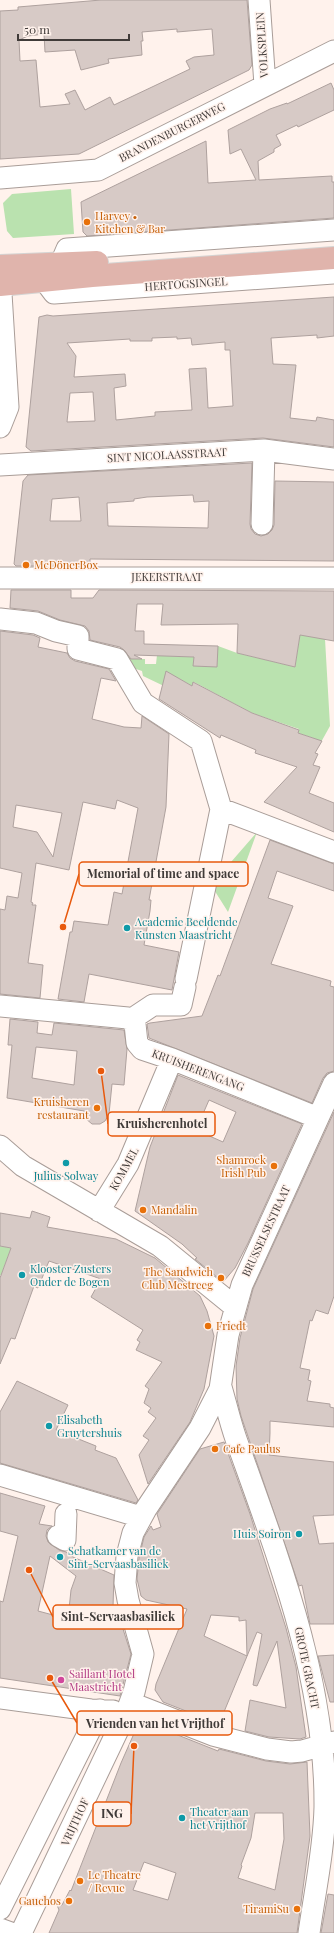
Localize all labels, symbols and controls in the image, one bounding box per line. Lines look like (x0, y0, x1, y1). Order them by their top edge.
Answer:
street label: VOLKSPLEIN (252, 12, 271, 79)
scale bar (18, 16, 129, 42)
text: 50 m (24, 21, 50, 37)
street label: BRANDENBURGERWEG (116, 98, 228, 165)
place label: Harvey • Kitchen & Bar (95, 208, 165, 236)
marker: Harvey • Kitchen & Bar (82, 217, 92, 227)
street label: HERTOGSINGEL (144, 273, 228, 294)
street label: SINT NICOLAASSTRAAT (107, 444, 227, 465)
place label: McDönerBox (34, 557, 98, 572)
marker: McDönerBox (21, 560, 31, 570)
street label: JEKERSTRAAT (130, 569, 203, 584)
callout: Memorial of time and space (79, 862, 248, 886)
text: Memorial of time and space (87, 865, 239, 881)
place label: Academie Beeldende Kunsten Maastricht (134, 914, 238, 942)
marker: Academie Beeldende Kunsten Maastricht (122, 923, 132, 933)
street label: KRUISHERENGANG (150, 1045, 247, 1094)
place label: Kruisheren restaurant (34, 1094, 89, 1122)
marker: Kruisheren restaurant (92, 1103, 102, 1113)
callout: Kruisherenhotel (108, 1112, 215, 1136)
text: Kruisherenhotel (117, 1115, 208, 1131)
street label: KOMMEL (106, 1144, 142, 1193)
place label: Shamrock Irish Pub (216, 1152, 266, 1180)
marker: Julius Solway (61, 1158, 71, 1168)
marker: Shamrock Irish Pub (269, 1161, 279, 1171)
place label: Julius Solway (33, 1168, 99, 1183)
street label: BRUSSELSESTRAAT (238, 1183, 293, 1279)
place label: Mandalin (151, 1202, 198, 1217)
marker: Mandalin (138, 1205, 148, 1215)
place label: Klooster Zusters Onder de Bogen (30, 1261, 111, 1289)
place label: The Sandwich Club Mestreeg (142, 1264, 214, 1292)
marker: Klooster Zusters Onder de Bogen (17, 1270, 27, 1280)
marker: The Sandwich Club Mestreeg (216, 1273, 226, 1283)
place label: Friedt (216, 1318, 246, 1333)
marker: Friedt (203, 1321, 213, 1331)
place label: Elisabeth Gruytershuis (57, 1412, 122, 1440)
marker: Elisabeth Gruytershuis (44, 1421, 54, 1431)
place label: Cafe Paulus (223, 1441, 281, 1456)
marker: Cafe Paulus (210, 1444, 220, 1454)
place label: Huis Soiron (233, 1526, 291, 1541)
marker: Huis Soiron (294, 1529, 304, 1539)
place label: Schatkamer van de Sint-Servaasbasiliek (68, 1543, 169, 1571)
marker: Schatkamer van de Sint-Servaasbasiliek (55, 1552, 65, 1562)
callout: Sint-Servaasbasiliek (53, 1605, 183, 1629)
text: Sint-Servaasbasiliek (61, 1608, 176, 1624)
street label: GROTE GRACHT (291, 1625, 324, 1711)
place label: Saillant Hotel Maastricht (69, 1666, 135, 1694)
marker: Saillant Hotel Maastricht (56, 1675, 66, 1685)
callout: Vrienden van het Vrijthof (77, 1711, 232, 1735)
text: Vrienden van het Vrijthof (85, 1715, 226, 1731)
street label: VRIJTHOF (57, 1796, 92, 1849)
callout: ING (93, 1802, 131, 1826)
place label: Theater aan het Vrijthof (190, 1804, 249, 1832)
text: ING (101, 1805, 123, 1821)
marker: Theater aan het Vrijthof (177, 1813, 187, 1823)
place label: Le Theatre / Revue (88, 1867, 141, 1895)
marker: Le Theatre / Revue (75, 1876, 85, 1886)
place label: Gauchos (19, 1893, 61, 1908)
marker: Gauchos (64, 1896, 74, 1906)
place label: TiramiSu (243, 1901, 290, 1916)
marker: TiramiSu (292, 1904, 302, 1914)

